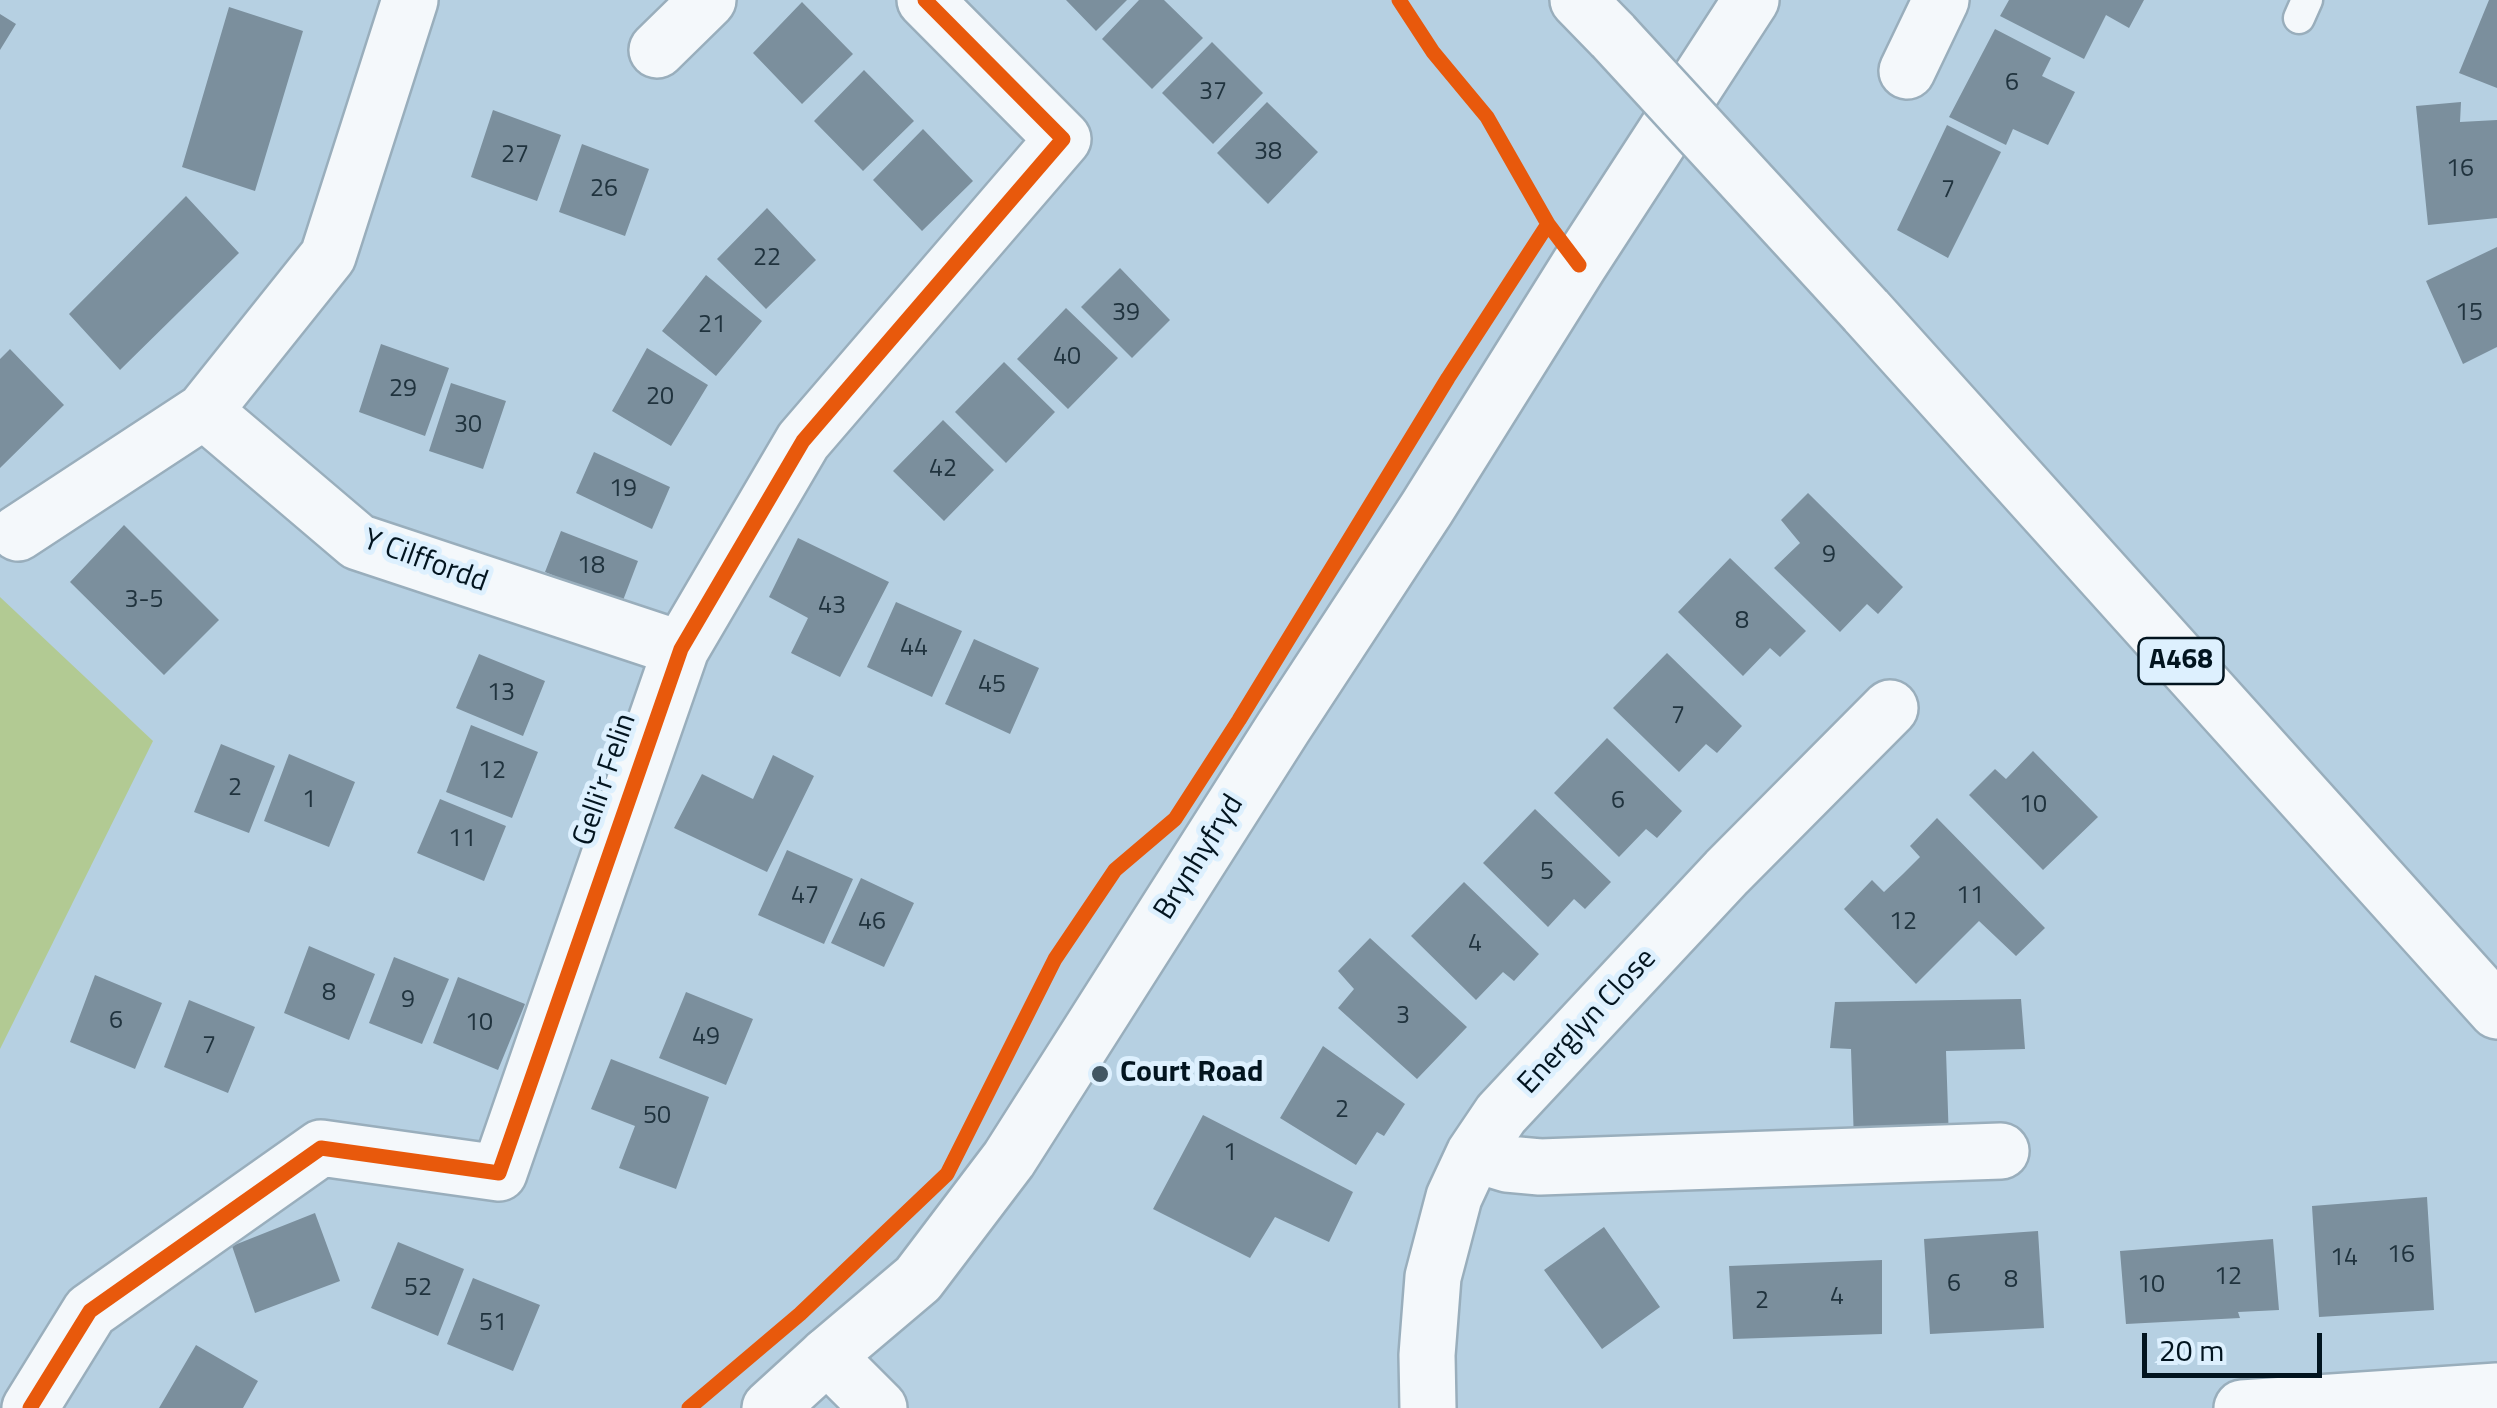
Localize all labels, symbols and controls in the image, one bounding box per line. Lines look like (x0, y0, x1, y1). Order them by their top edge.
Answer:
house number: 6 (2005, 69, 2019, 99)
house number: 37 (1199, 78, 1227, 108)
house number: 38 (1254, 138, 1282, 168)
house number: 27 (501, 141, 529, 171)
house number: 16 (2446, 155, 2474, 185)
house number: 26 (590, 175, 618, 205)
house number: 7 (1941, 176, 1955, 206)
house number: 22 (753, 244, 781, 274)
house number: 39 (1112, 299, 1140, 329)
house number: 15 (2455, 299, 2483, 329)
house number: 21 (698, 311, 726, 341)
house number: 40 (1053, 343, 1081, 373)
house number: 29 (389, 375, 417, 405)
house number: 20 (646, 383, 674, 413)
house number: 30 (454, 411, 482, 441)
house number: 42 (929, 455, 957, 485)
house number: 19 (609, 475, 637, 505)
street label: Y Cilffordd (358, 523, 492, 601)
house number: 9 (1822, 541, 1836, 571)
house number: 18 (577, 552, 605, 582)
house number: 3-5 (125, 586, 163, 616)
house number: 43 (818, 592, 846, 622)
house number: 8 (1735, 607, 1749, 637)
house number: 44 (900, 634, 928, 664)
road number: A468 (2138, 638, 2224, 684)
house number: 45 (978, 671, 1006, 701)
house number: 13 (487, 679, 515, 709)
house number: 7 (1671, 702, 1685, 732)
street label: Gelli'r Felin (567, 709, 645, 851)
house number: 12 (478, 757, 506, 787)
house number: 2 (228, 774, 242, 804)
house number: 1 (302, 786, 316, 816)
house number: 6 (1611, 787, 1625, 817)
street label: Brynhyfryd (1148, 789, 1252, 927)
house number: 10 (2019, 791, 2047, 821)
house number: 11 (448, 825, 476, 855)
house number: 5 (1540, 858, 1554, 888)
house number: 47 (791, 882, 819, 912)
house number: 11 (1956, 882, 1984, 912)
house number: 46 (858, 908, 886, 938)
house number: 12 (1889, 908, 1917, 938)
house number: 4 (1468, 930, 1482, 960)
street label: Energlyn Close (1511, 942, 1665, 1102)
house number: 8 (322, 979, 336, 1009)
house number: 9 (401, 986, 415, 1016)
house number: 3 (1396, 1002, 1410, 1032)
house number: 6 (109, 1007, 123, 1037)
house number: 10 (465, 1009, 493, 1039)
house number: 49 (692, 1023, 720, 1053)
house number: 7 (202, 1032, 216, 1062)
place label: Court Road (1120, 1056, 1263, 1092)
marker: Court Road (1089, 1063, 1111, 1085)
house number: 2 (1335, 1096, 1349, 1126)
house number: 50 (643, 1102, 671, 1132)
house number: 1 (1223, 1139, 1237, 1169)
house number: 16 (2387, 1241, 2415, 1271)
house number: 14 (2330, 1244, 2358, 1274)
house number: 12 (2214, 1263, 2242, 1293)
house number: 8 (2004, 1266, 2018, 1296)
house number: 6 (1947, 1270, 1961, 1300)
house number: 10 (2137, 1271, 2165, 1301)
house number: 52 (404, 1274, 432, 1304)
house number: 4 (1830, 1283, 1844, 1313)
house number: 2 (1755, 1287, 1769, 1317)
house number: 51 (479, 1309, 507, 1339)
scale bar (2147, 1313, 2327, 1375)
text: 20 m (2159, 1327, 2224, 1373)

